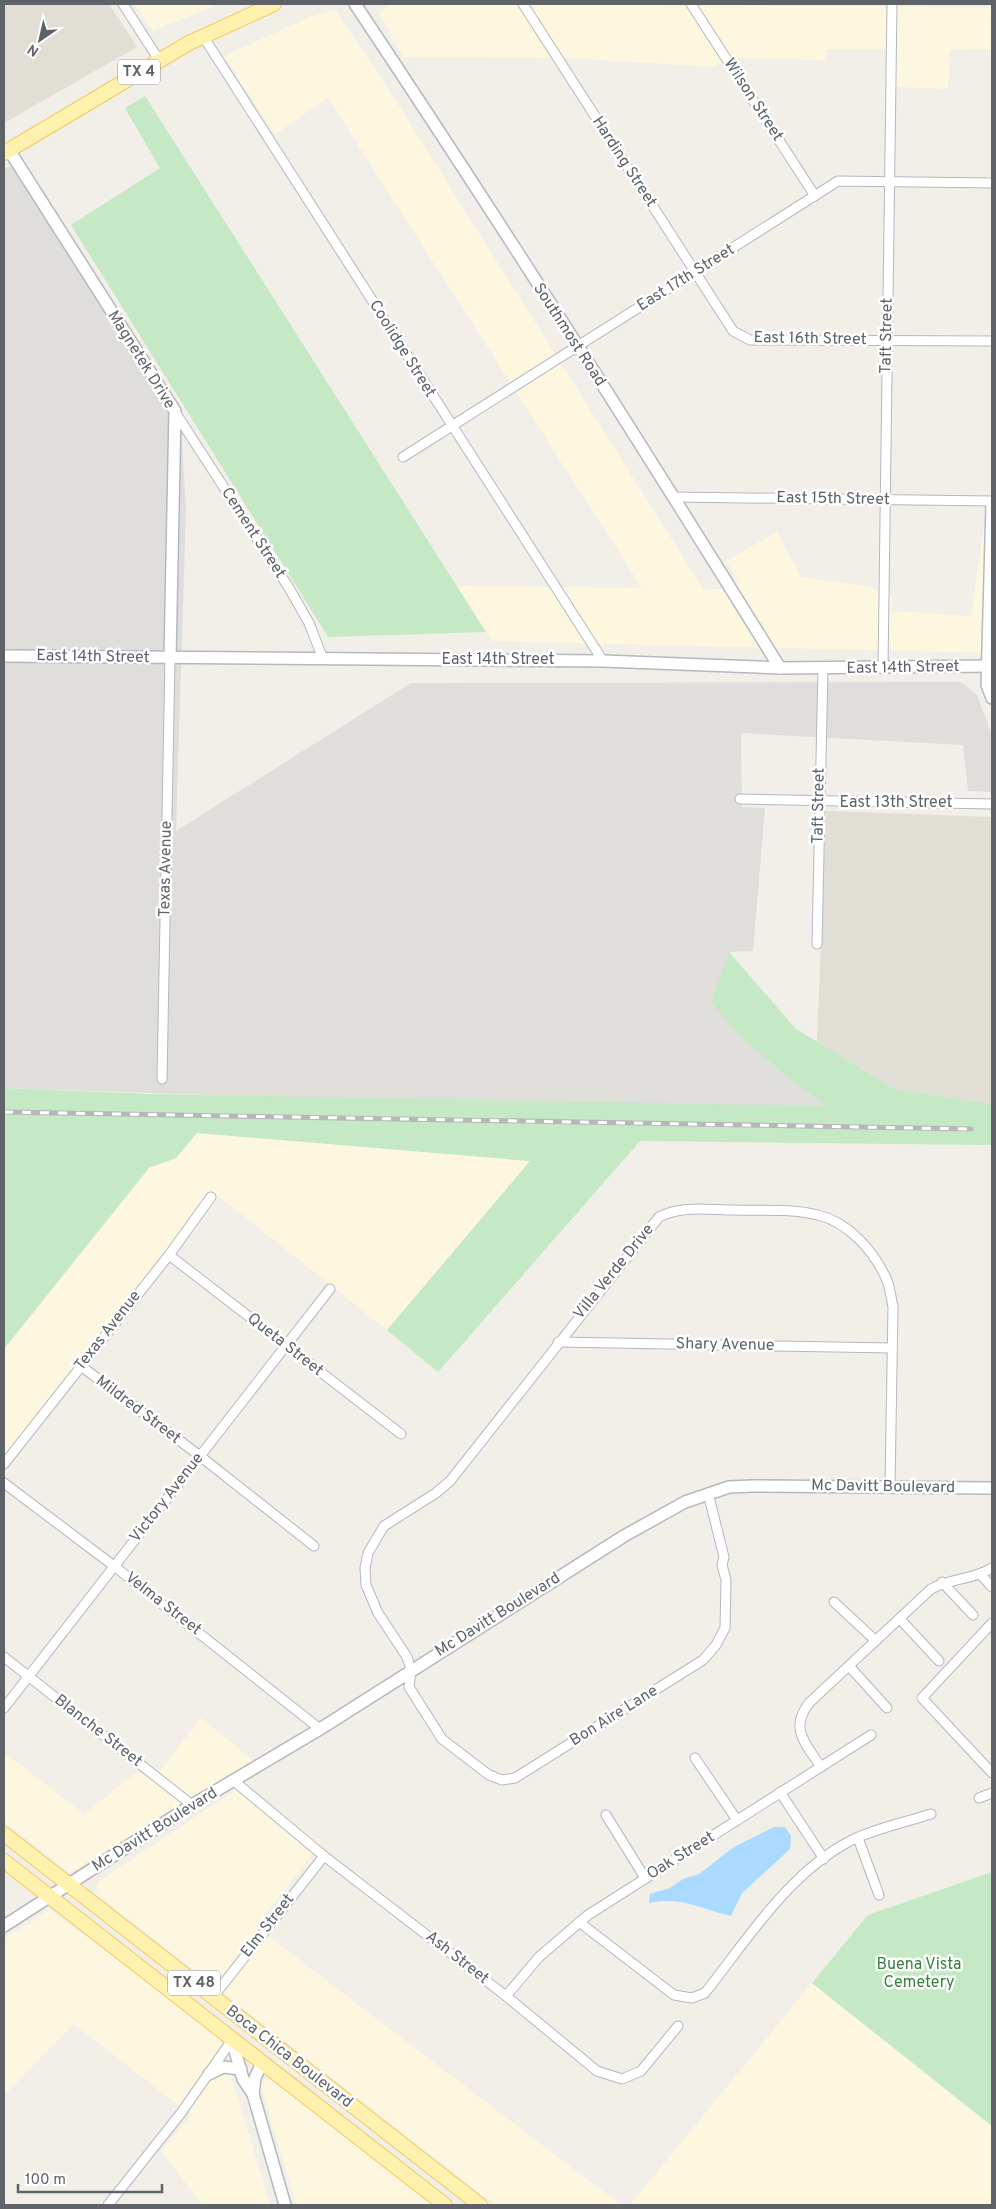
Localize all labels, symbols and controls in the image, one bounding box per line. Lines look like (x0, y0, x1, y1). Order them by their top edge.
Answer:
north arrow (15, 15, 65, 65)
text: N (25, 40, 42, 59)
street label: Wilson Street (719, 55, 787, 145)
road number: TX 4 (118, 60, 160, 84)
street label: Harding Street (587, 113, 661, 211)
street label: East 17th Street (633, 240, 739, 316)
street label: Southmost Road (528, 280, 610, 390)
street label: Coolidge Street (364, 297, 440, 401)
street label: Taft Street (876, 298, 898, 374)
street label: Magnetek Drive (103, 307, 179, 413)
street label: East 16th Street (753, 328, 867, 350)
street label: Cement Street (216, 484, 290, 582)
street label: East 15th Street (776, 488, 890, 510)
street label: East 14th Street (36, 646, 150, 668)
street label: East 14th Street (441, 650, 555, 670)
street label: East 14th Street (846, 657, 960, 679)
street label: Taft Street (808, 768, 830, 844)
street label: East 13th Street (840, 793, 952, 813)
street label: Texas Avenue (155, 821, 177, 917)
street label: Villa Verde Drive (569, 1220, 659, 1324)
street label: Texas Avenue (70, 1287, 146, 1375)
street label: Queta Street (243, 1309, 327, 1381)
street label: Shary Avenue (675, 1334, 775, 1356)
street label: Mildred Street (91, 1371, 185, 1449)
street label: Victory Avenue (126, 1449, 208, 1547)
street label: Mc Davitt Boulevard (811, 1476, 955, 1498)
street label: Velma Street (121, 1568, 205, 1640)
street label: Mc Davitt Boulevard (432, 1568, 564, 1662)
street label: Bon Aire Lane (566, 1681, 662, 1751)
street label: Blanche Street (50, 1690, 146, 1772)
street label: Mc Davitt Boulevard (89, 1783, 221, 1877)
street label: Oak Street (643, 1827, 719, 1885)
street label: Elm Street (237, 1890, 299, 1962)
street label: Ash Street (421, 1927, 493, 1989)
park label: Buena Vista Cemetery (877, 1955, 961, 1993)
road number: TX 48 (168, 1970, 220, 1996)
street label: Boca Chica Boulevard (222, 2001, 356, 2113)
scale bar (18, 2162, 161, 2194)
text: 100 m (25, 2171, 66, 2190)

